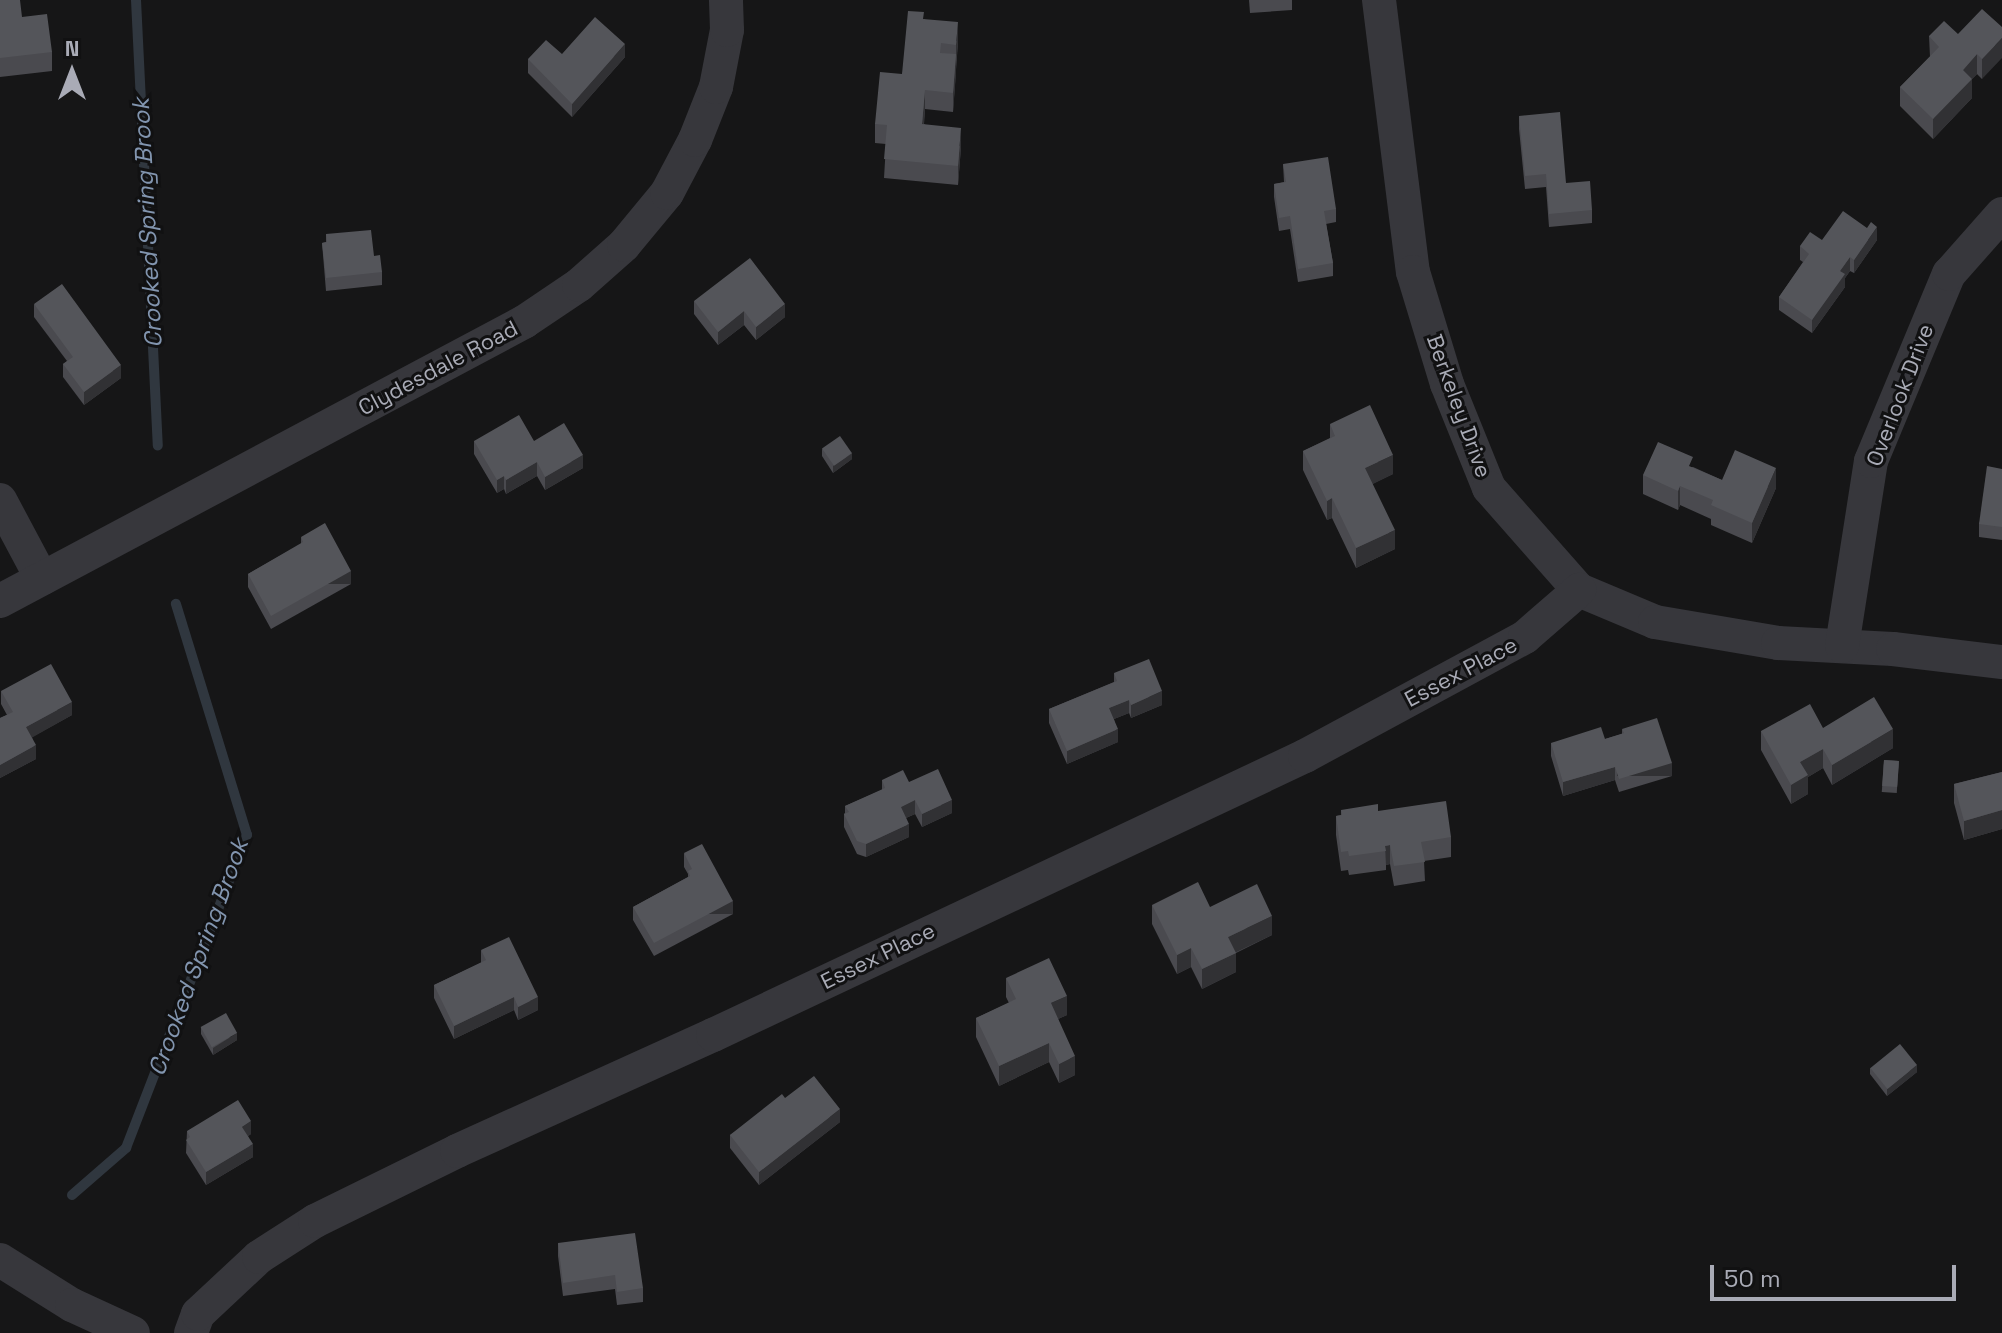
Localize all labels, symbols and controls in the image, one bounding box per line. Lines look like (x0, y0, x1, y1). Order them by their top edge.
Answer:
north arrow (32, 32, 112, 112)
text: N (65, 34, 79, 62)
water label: Crooked Spring Brook (126, 97, 168, 349)
street label: Clydesdale Road (354, 315, 522, 421)
street label: Overlook Drive (1861, 320, 1939, 470)
street label: Berkeley Drive (1421, 331, 1497, 481)
street label: Essex Place (1400, 631, 1522, 713)
water label: Crooked Spring Brook (142, 835, 254, 1079)
street label: Essex Place (817, 917, 939, 995)
scale bar (1714, 1249, 1960, 1299)
text: 50 m (1724, 1263, 1781, 1294)

